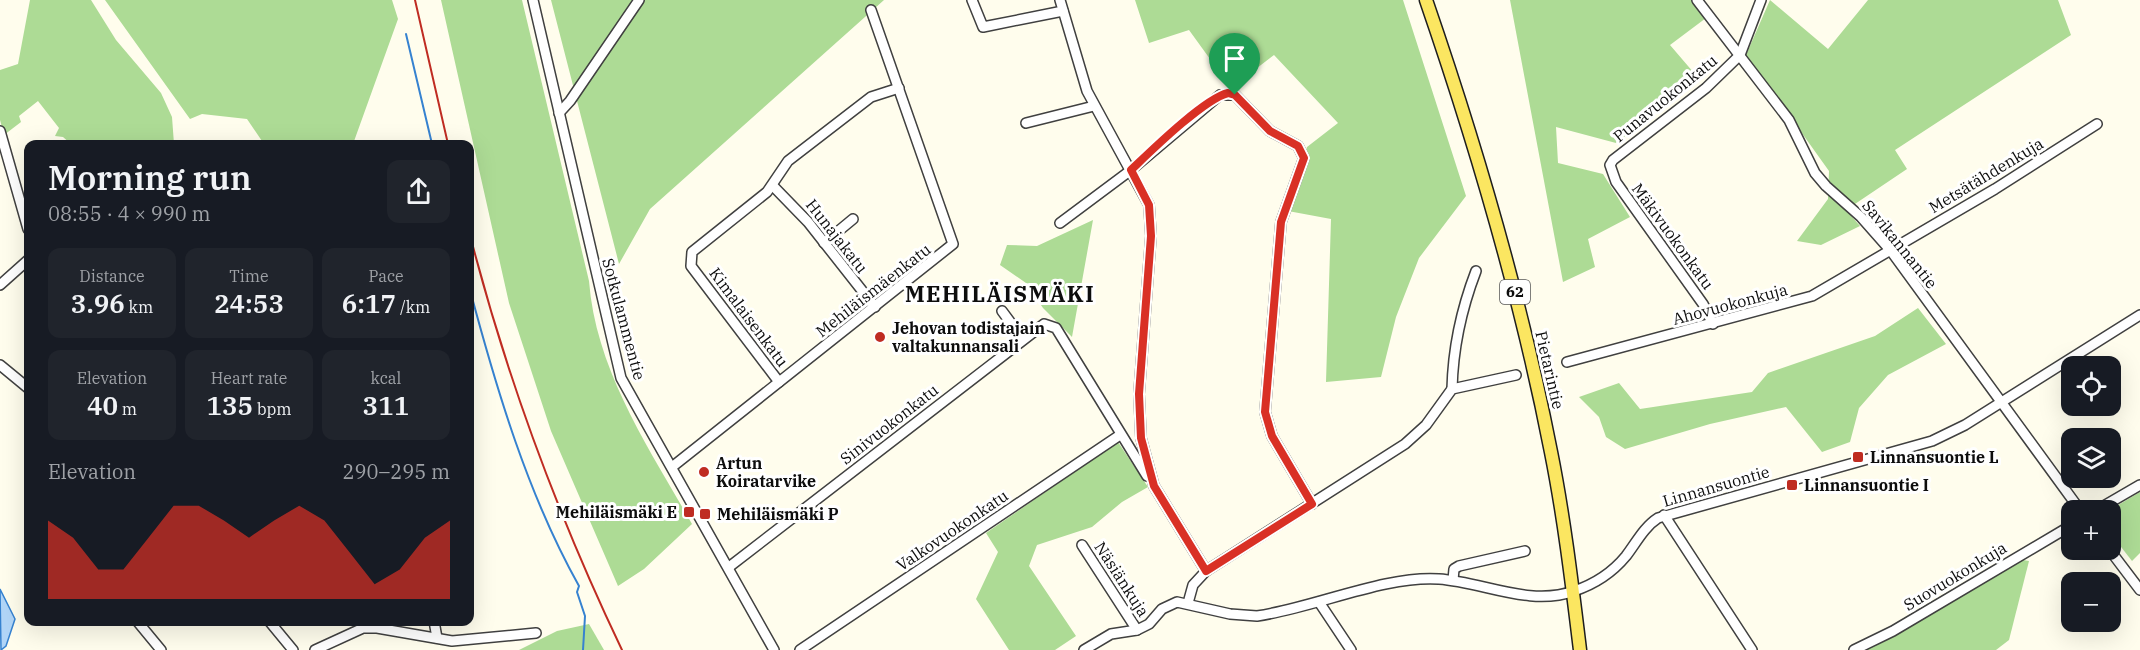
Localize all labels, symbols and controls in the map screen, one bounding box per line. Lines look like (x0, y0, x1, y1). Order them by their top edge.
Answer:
pin (1209, 33, 1260, 95)
icon: arrive (1218, 42, 1251, 75)
street label: Punavuokonkatu (1609, 50, 1721, 146)
street label: Metsätähdenkuja (1925, 133, 2047, 217)
text: Morning run (48, 156, 251, 199)
button: share (387, 160, 450, 223)
street label: Mäkivuokonkatu (1628, 179, 1718, 293)
street label: Hunajakatu (802, 195, 872, 277)
street label: Savikannantie (1858, 196, 1942, 292)
text: 08:55 · 4 × 990 m (48, 200, 211, 227)
street label: Mehiläismäenkatu (812, 239, 934, 341)
street label: Sotkulammentie (598, 256, 650, 382)
street label: Kimalaisenkatu (705, 263, 793, 371)
text: Distance (79, 266, 145, 286)
text: Time (229, 266, 269, 286)
text: Pace (368, 266, 404, 286)
district label: MEHILÄISMÄKI (905, 279, 1095, 308)
street label: Ahovuokonkuja (1670, 279, 1790, 329)
road number: 62 (1500, 280, 1530, 304)
text: 3.96 (71, 286, 125, 320)
text: 24:53 (214, 286, 284, 320)
text: 6:17 (342, 286, 396, 320)
text: km (125, 297, 153, 317)
text: /km (396, 297, 430, 317)
place label: Jehovan todistajain valtakunnansali (892, 318, 1045, 356)
street label: Pietarintie (1531, 329, 1569, 411)
marker: Jehovan todistajain valtakunnansali (873, 330, 887, 344)
map controls (2061, 356, 2121, 632)
button: locate (2061, 356, 2121, 416)
text: Elevation (77, 368, 147, 388)
text: Heart rate (211, 368, 287, 388)
text: kcal (371, 368, 401, 388)
street label: Sinivuokonkatu (836, 379, 942, 469)
text: 40 (87, 388, 118, 422)
text: 135 (206, 388, 253, 422)
text: 311 (363, 388, 409, 422)
text: m (118, 399, 137, 419)
text: bpm (253, 399, 292, 419)
button: layers (2061, 428, 2121, 488)
place label: Linnansuontie L (1870, 447, 1999, 467)
marker: Linnansuontie L (1851, 450, 1865, 464)
place label: Artun Koiratarvike (716, 453, 816, 491)
text: Elevation (48, 458, 136, 485)
text: 290–295 m (343, 458, 450, 485)
street label: Linnansuontie (1660, 461, 1772, 511)
marker: Artun Koiratarvike (697, 465, 711, 479)
place label: Linnansuontie I (1804, 475, 1929, 495)
marker: Linnansuontie I (1785, 478, 1799, 492)
street label: Valkovuokonkatu (892, 485, 1012, 575)
button: + (2061, 500, 2121, 560)
place label: Mehiläismäki E (556, 502, 677, 522)
place label: Mehiläismäki P (717, 504, 839, 524)
marker: Mehiläismäki E (682, 505, 696, 519)
marker: Mehiläismäki P (698, 507, 712, 521)
street label: Suovuokonkuja (1900, 537, 2010, 615)
street label: Näsiänkuja (1090, 538, 1154, 621)
button: − (2061, 572, 2121, 632)

